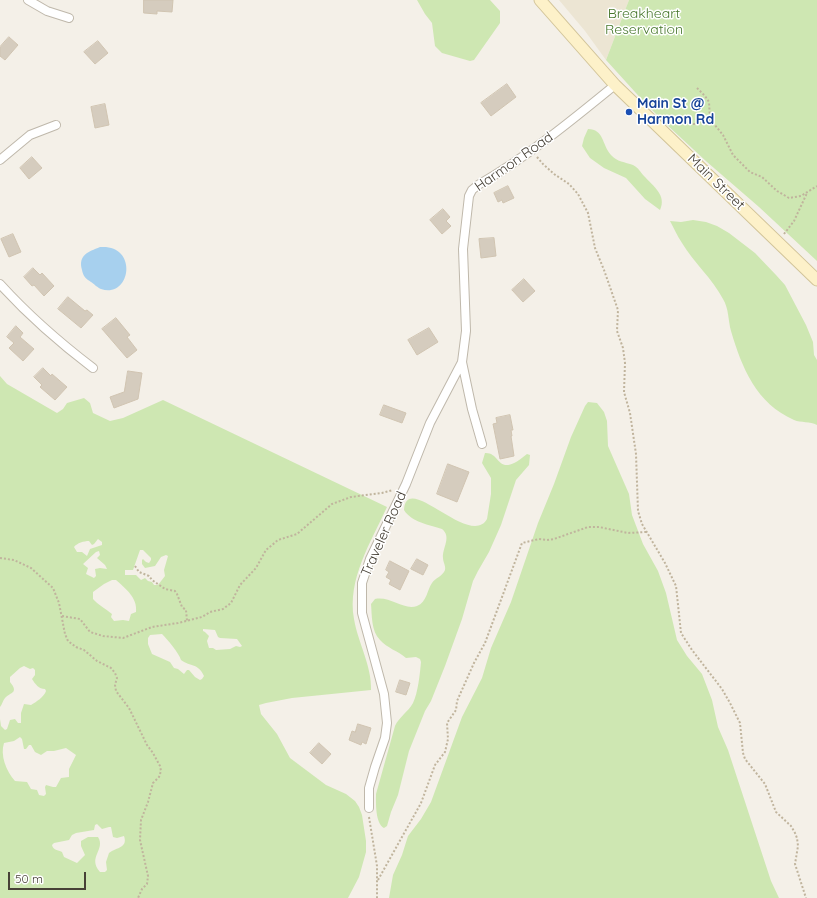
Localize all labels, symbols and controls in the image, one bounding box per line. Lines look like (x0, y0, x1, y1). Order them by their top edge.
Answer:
park label: Breakheart Reservation (605, 6, 683, 38)
place label: Main St @ Harmon Rd (637, 96, 714, 128)
marker: Main St @ Harmon Rd (624, 107, 634, 117)
street label: Harmon Road (472, 129, 556, 195)
street label: Main Street (684, 151, 748, 213)
street label: Traveler Road (358, 489, 410, 579)
scale bar (10, 864, 88, 890)
text: 50 m (15, 871, 43, 886)

